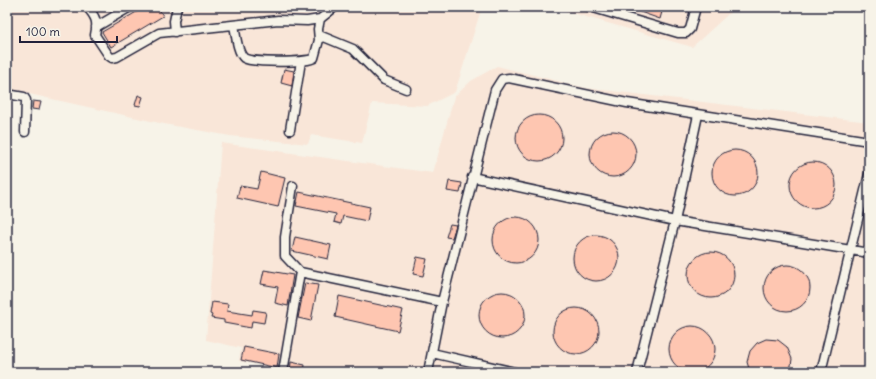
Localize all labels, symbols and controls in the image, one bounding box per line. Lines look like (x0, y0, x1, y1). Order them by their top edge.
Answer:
scale bar (20, 18, 117, 44)
text: 100 m (26, 24, 60, 39)

